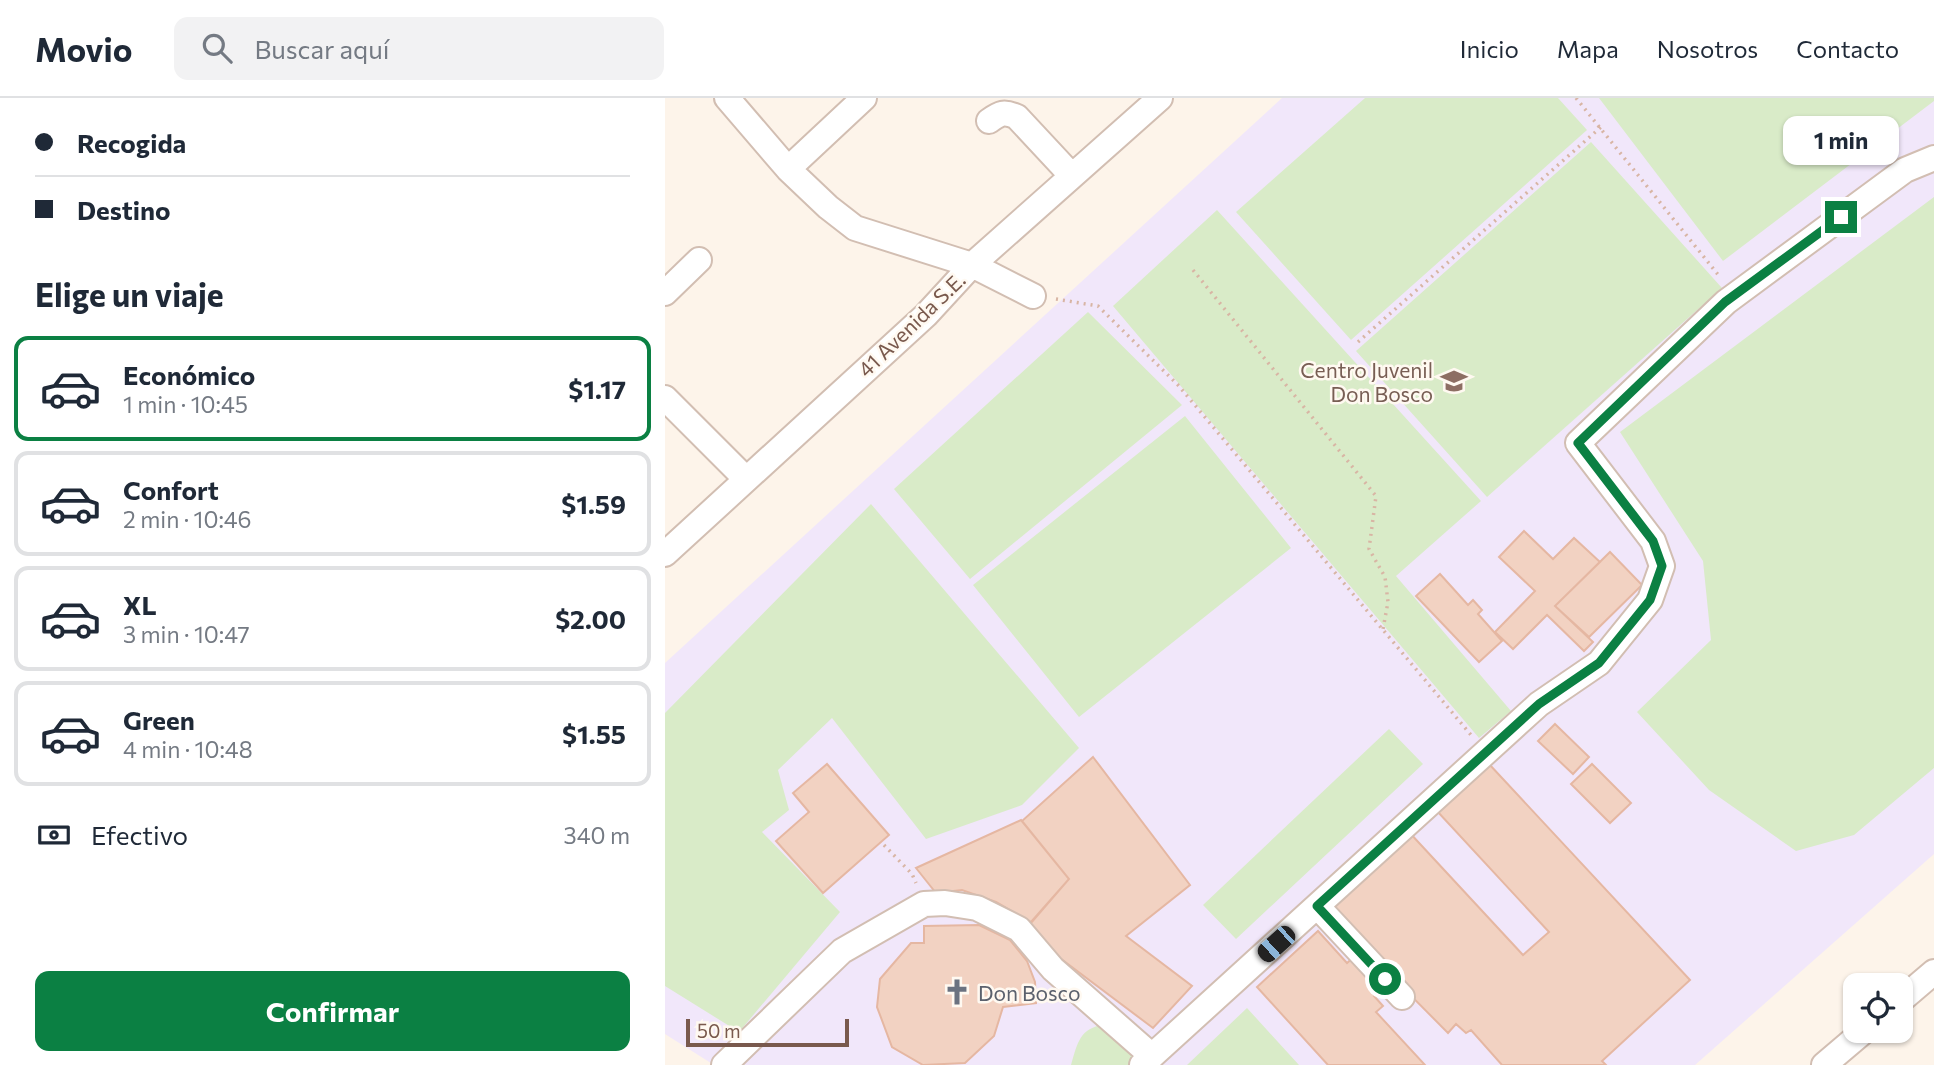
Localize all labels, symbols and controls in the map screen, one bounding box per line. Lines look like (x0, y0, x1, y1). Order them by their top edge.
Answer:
search box (174, 17, 664, 80)
text: Movio (35, 28, 132, 69)
icon: search (198, 29, 236, 67)
text: Buscar aquí (254, 33, 389, 64)
text: Inicio (1460, 34, 1519, 63)
text: Mapa (1557, 34, 1619, 63)
text: Nosotros (1657, 34, 1758, 63)
text: Contacto (1796, 34, 1899, 63)
callout: 1 min (1783, 116, 1899, 164)
text: 1 min (1814, 126, 1868, 154)
text: Recogida (77, 127, 186, 158)
text: Destino (77, 194, 171, 225)
route end (1825, 201, 1857, 233)
street label: 41 Avenida S.E. (852, 267, 970, 381)
text: Elige un viaje (35, 274, 224, 314)
icon: car (39, 357, 102, 420)
place label: Centro Juvenil Don Bosco (1300, 357, 1433, 406)
text: Económico (123, 359, 255, 390)
school or university icon: Centro Juvenil Don Bosco (1439, 366, 1469, 396)
text: $1.17 (568, 373, 626, 404)
text: 1 min · 10:45 (123, 390, 248, 418)
icon: car (39, 472, 102, 535)
text: Confort (123, 474, 219, 505)
text: $1.59 (561, 488, 626, 519)
text: 2 min · 10:46 (123, 505, 252, 533)
icon: car (39, 587, 102, 650)
text: XL (123, 589, 157, 620)
text: $2.00 (555, 603, 626, 634)
text: 3 min · 10:47 (123, 620, 250, 648)
icon: car (39, 702, 102, 765)
text: Green (123, 704, 195, 735)
text: $1.55 (562, 718, 626, 749)
text: 4 min · 10:48 (123, 735, 253, 763)
icon: cash (35, 816, 73, 854)
text: Efectivo (91, 819, 188, 850)
text: 340 m (564, 821, 630, 849)
car (1254, 922, 1299, 966)
route start (1369, 963, 1401, 995)
button: Confirmar (35, 971, 630, 1051)
map controls (1843, 973, 1913, 1043)
button: locate (1843, 973, 1913, 1043)
church icon: Don Bosco (942, 977, 972, 1007)
place label: Don Bosco (978, 980, 1080, 1005)
scale bar (686, 1016, 849, 1048)
text: 50 m (697, 1019, 741, 1042)

